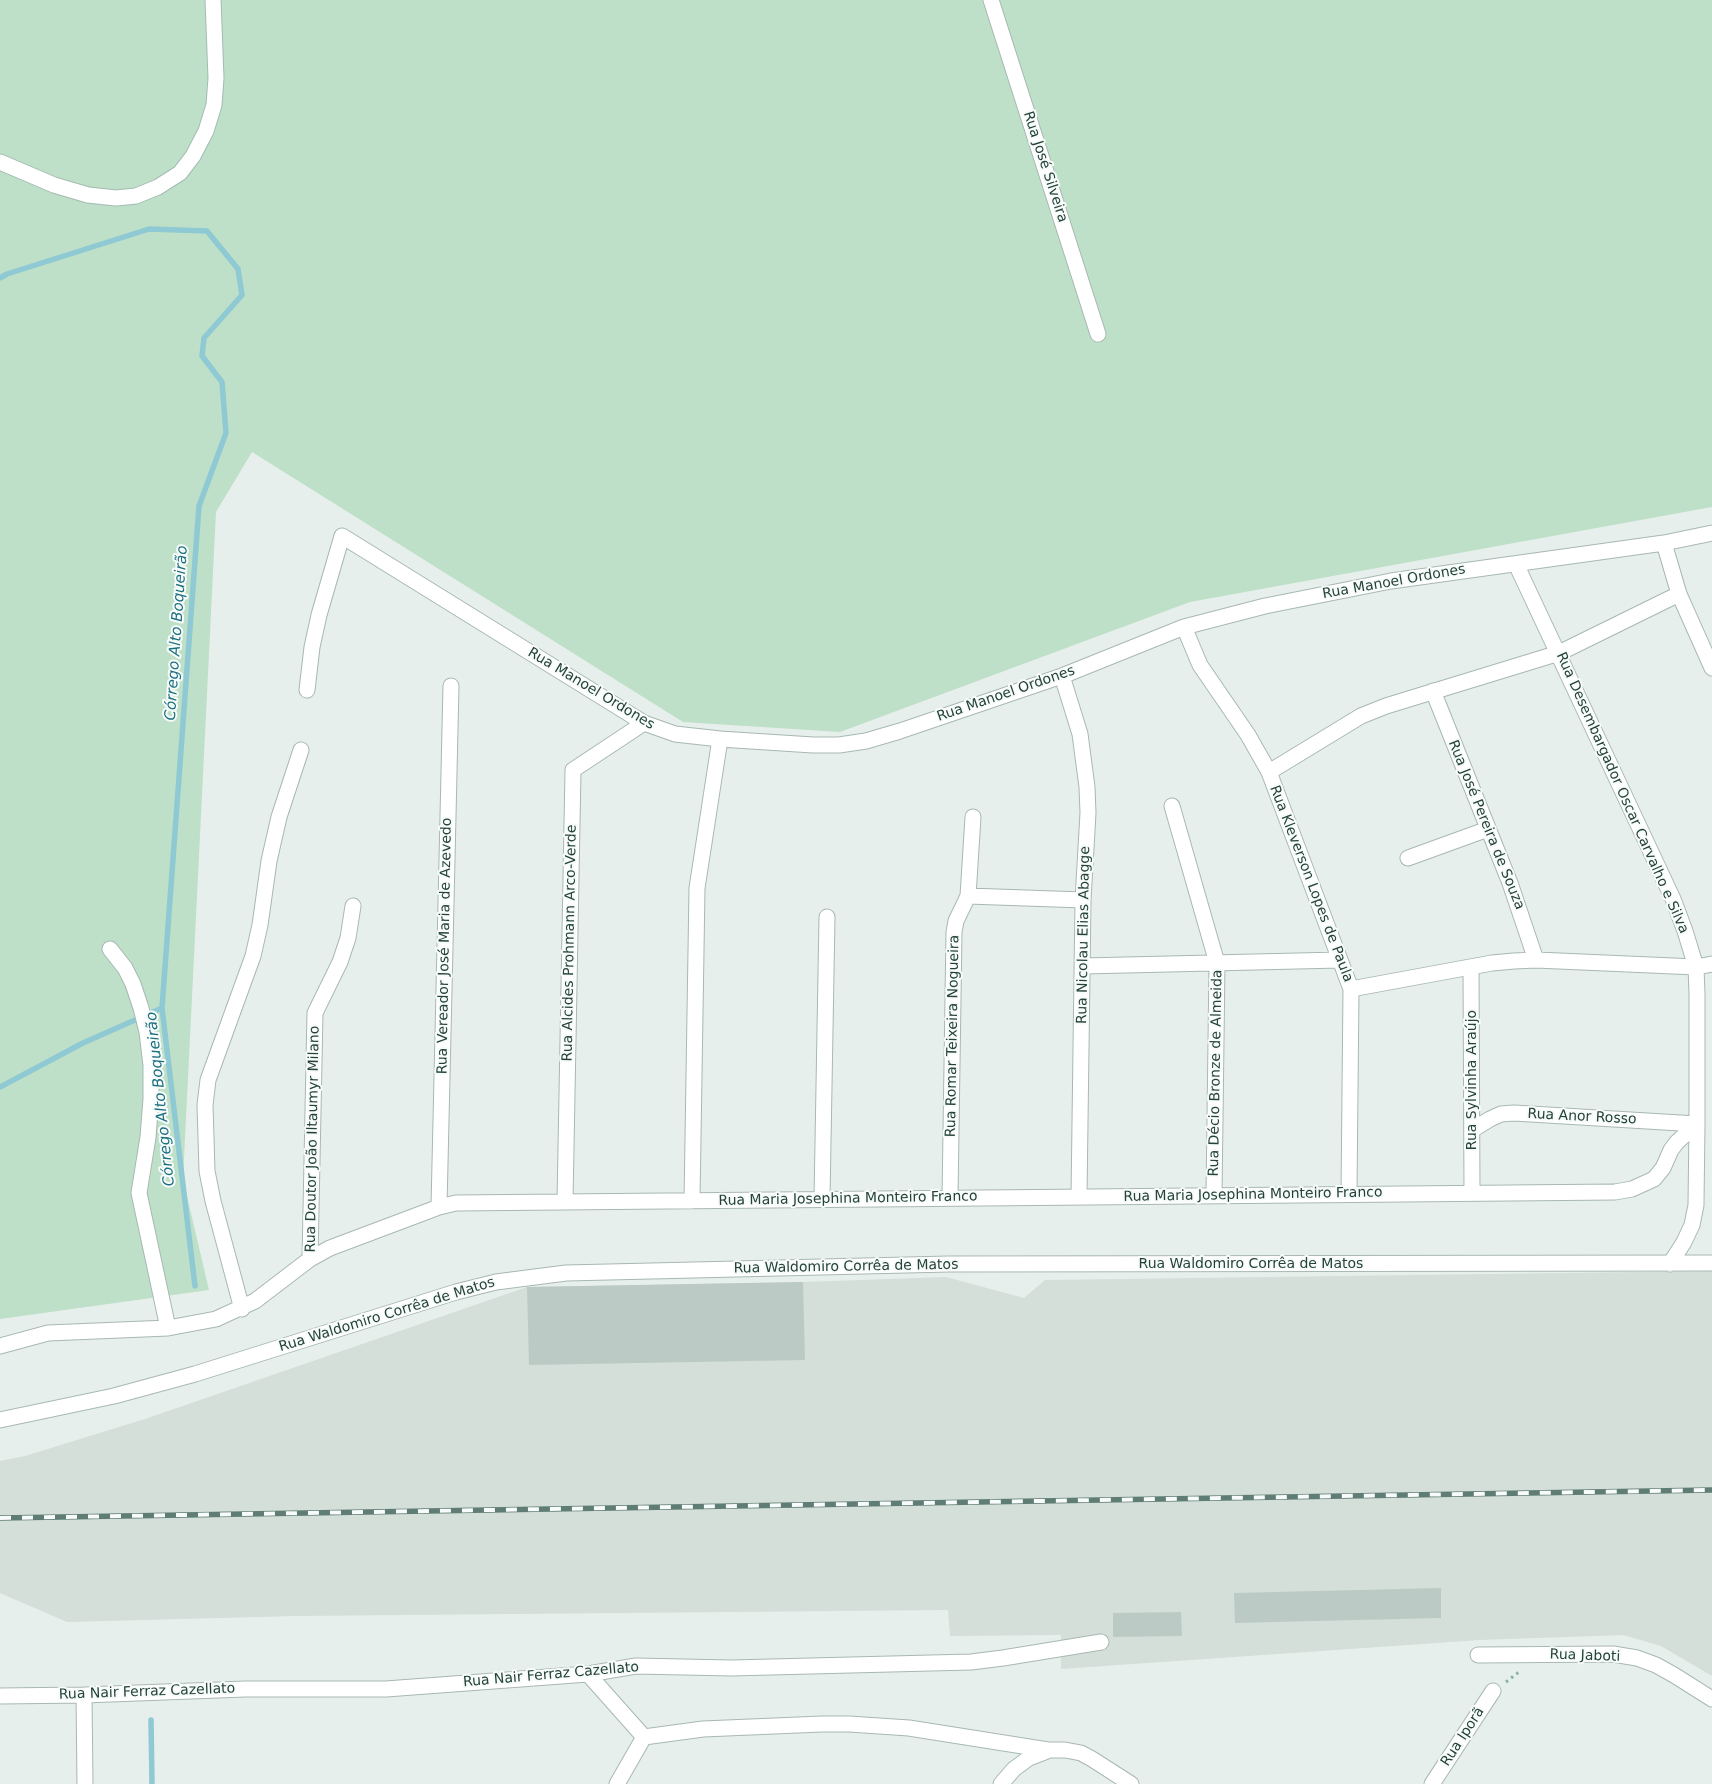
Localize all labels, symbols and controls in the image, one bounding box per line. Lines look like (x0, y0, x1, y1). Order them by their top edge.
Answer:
street label: Rua José Silveira (1019, 109, 1071, 225)
water label: Córrego Alto Boqueirão (162, 545, 192, 721)
street label: Rua Manoel Ordones (1321, 561, 1467, 603)
street label: Rua Manoel Ordones (525, 645, 657, 733)
street label: Rua Desembargador Oscar Carvalho e Silva (1552, 650, 1692, 936)
street label: Rua Manoel Ordones (935, 662, 1077, 726)
street label: Rua José Pereira de Souza (1444, 738, 1528, 912)
street label: Rua Kleverson Lopes de Paula (1266, 783, 1356, 985)
street label: Rua Vereador José Maria de Azevedo (434, 818, 456, 1074)
street label: Rua Alcides Prohmann Arco-Verde (560, 825, 580, 1061)
street label: Rua Nicolau Elias Abagge (1074, 846, 1094, 1024)
street label: Rua Romar Teixeira Nogueira (943, 935, 963, 1137)
street label: Rua Décio Bronze de Almeida (1206, 969, 1226, 1177)
street label: Rua Sylvinha Araújo (1464, 1010, 1480, 1150)
water label: Córrego Alto Boqueirão (143, 1011, 179, 1187)
street label: Rua Doutor João Iltaumyr Milano (303, 1026, 323, 1252)
street label: Rua Anor Rosso (1527, 1106, 1637, 1128)
street label: Rua Maria Josephina Monteiro Franco (1123, 1184, 1383, 1206)
street label: Rua Maria Josephina Monteiro Franco (718, 1188, 978, 1210)
street label: Rua Waldomiro Corrêa de Matos (1139, 1256, 1363, 1272)
street label: Rua Waldomiro Corrêa de Matos (733, 1257, 959, 1277)
street label: Rua Waldomiro Corrêa de Matos (277, 1274, 497, 1356)
street label: Rua Jaboti (1549, 1646, 1621, 1666)
street label: Rua Nair Ferraz Cazellato (462, 1659, 640, 1691)
street label: Rua Nair Ferraz Cazellato (59, 1681, 235, 1703)
street label: Rua Iporã (1438, 1704, 1488, 1770)

